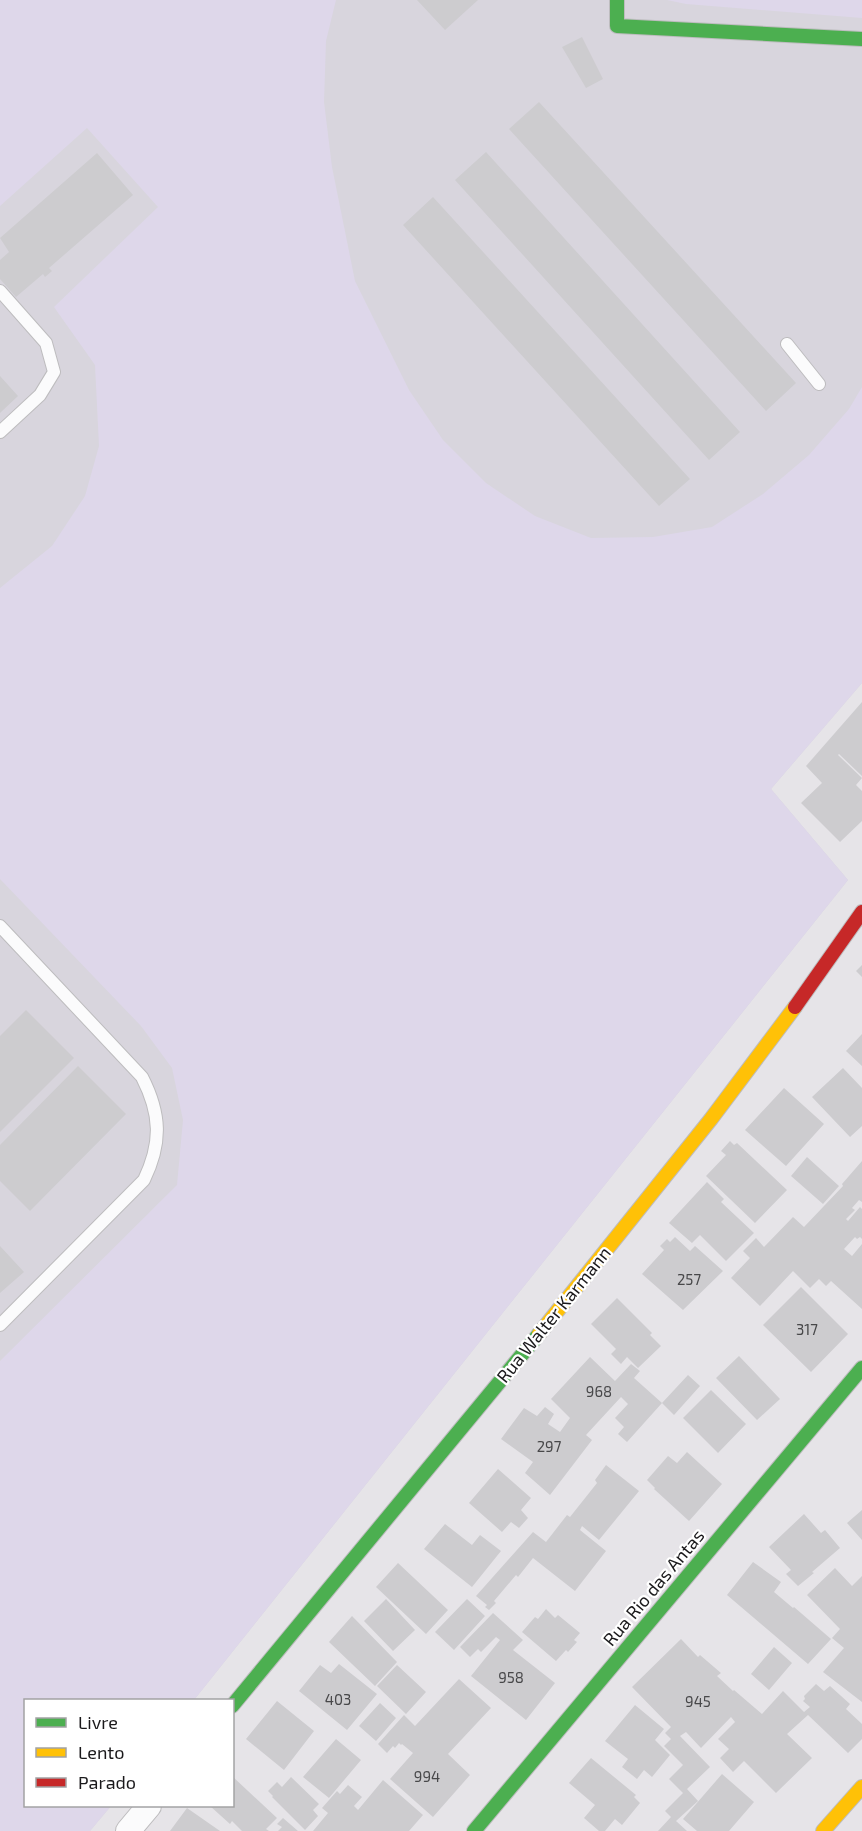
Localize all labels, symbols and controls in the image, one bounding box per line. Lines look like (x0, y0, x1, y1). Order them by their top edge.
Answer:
street label: Rua Walter Karmann (492, 1242, 615, 1387)
house number: 257 (677, 1270, 701, 1288)
house number: 317 (796, 1320, 818, 1338)
house number: 968 (586, 1382, 612, 1400)
house number: 297 (537, 1437, 562, 1455)
street label: Rua Rio das Antas (598, 1525, 708, 1650)
house number: 958 (498, 1668, 524, 1686)
house number: 403 (325, 1690, 351, 1708)
house number: 945 (685, 1692, 711, 1710)
legend (24, 1699, 234, 1807)
text: Livre (78, 1711, 118, 1733)
text: Lento (78, 1741, 124, 1763)
house number: 994 (414, 1767, 440, 1785)
text: Parado (78, 1771, 136, 1793)

